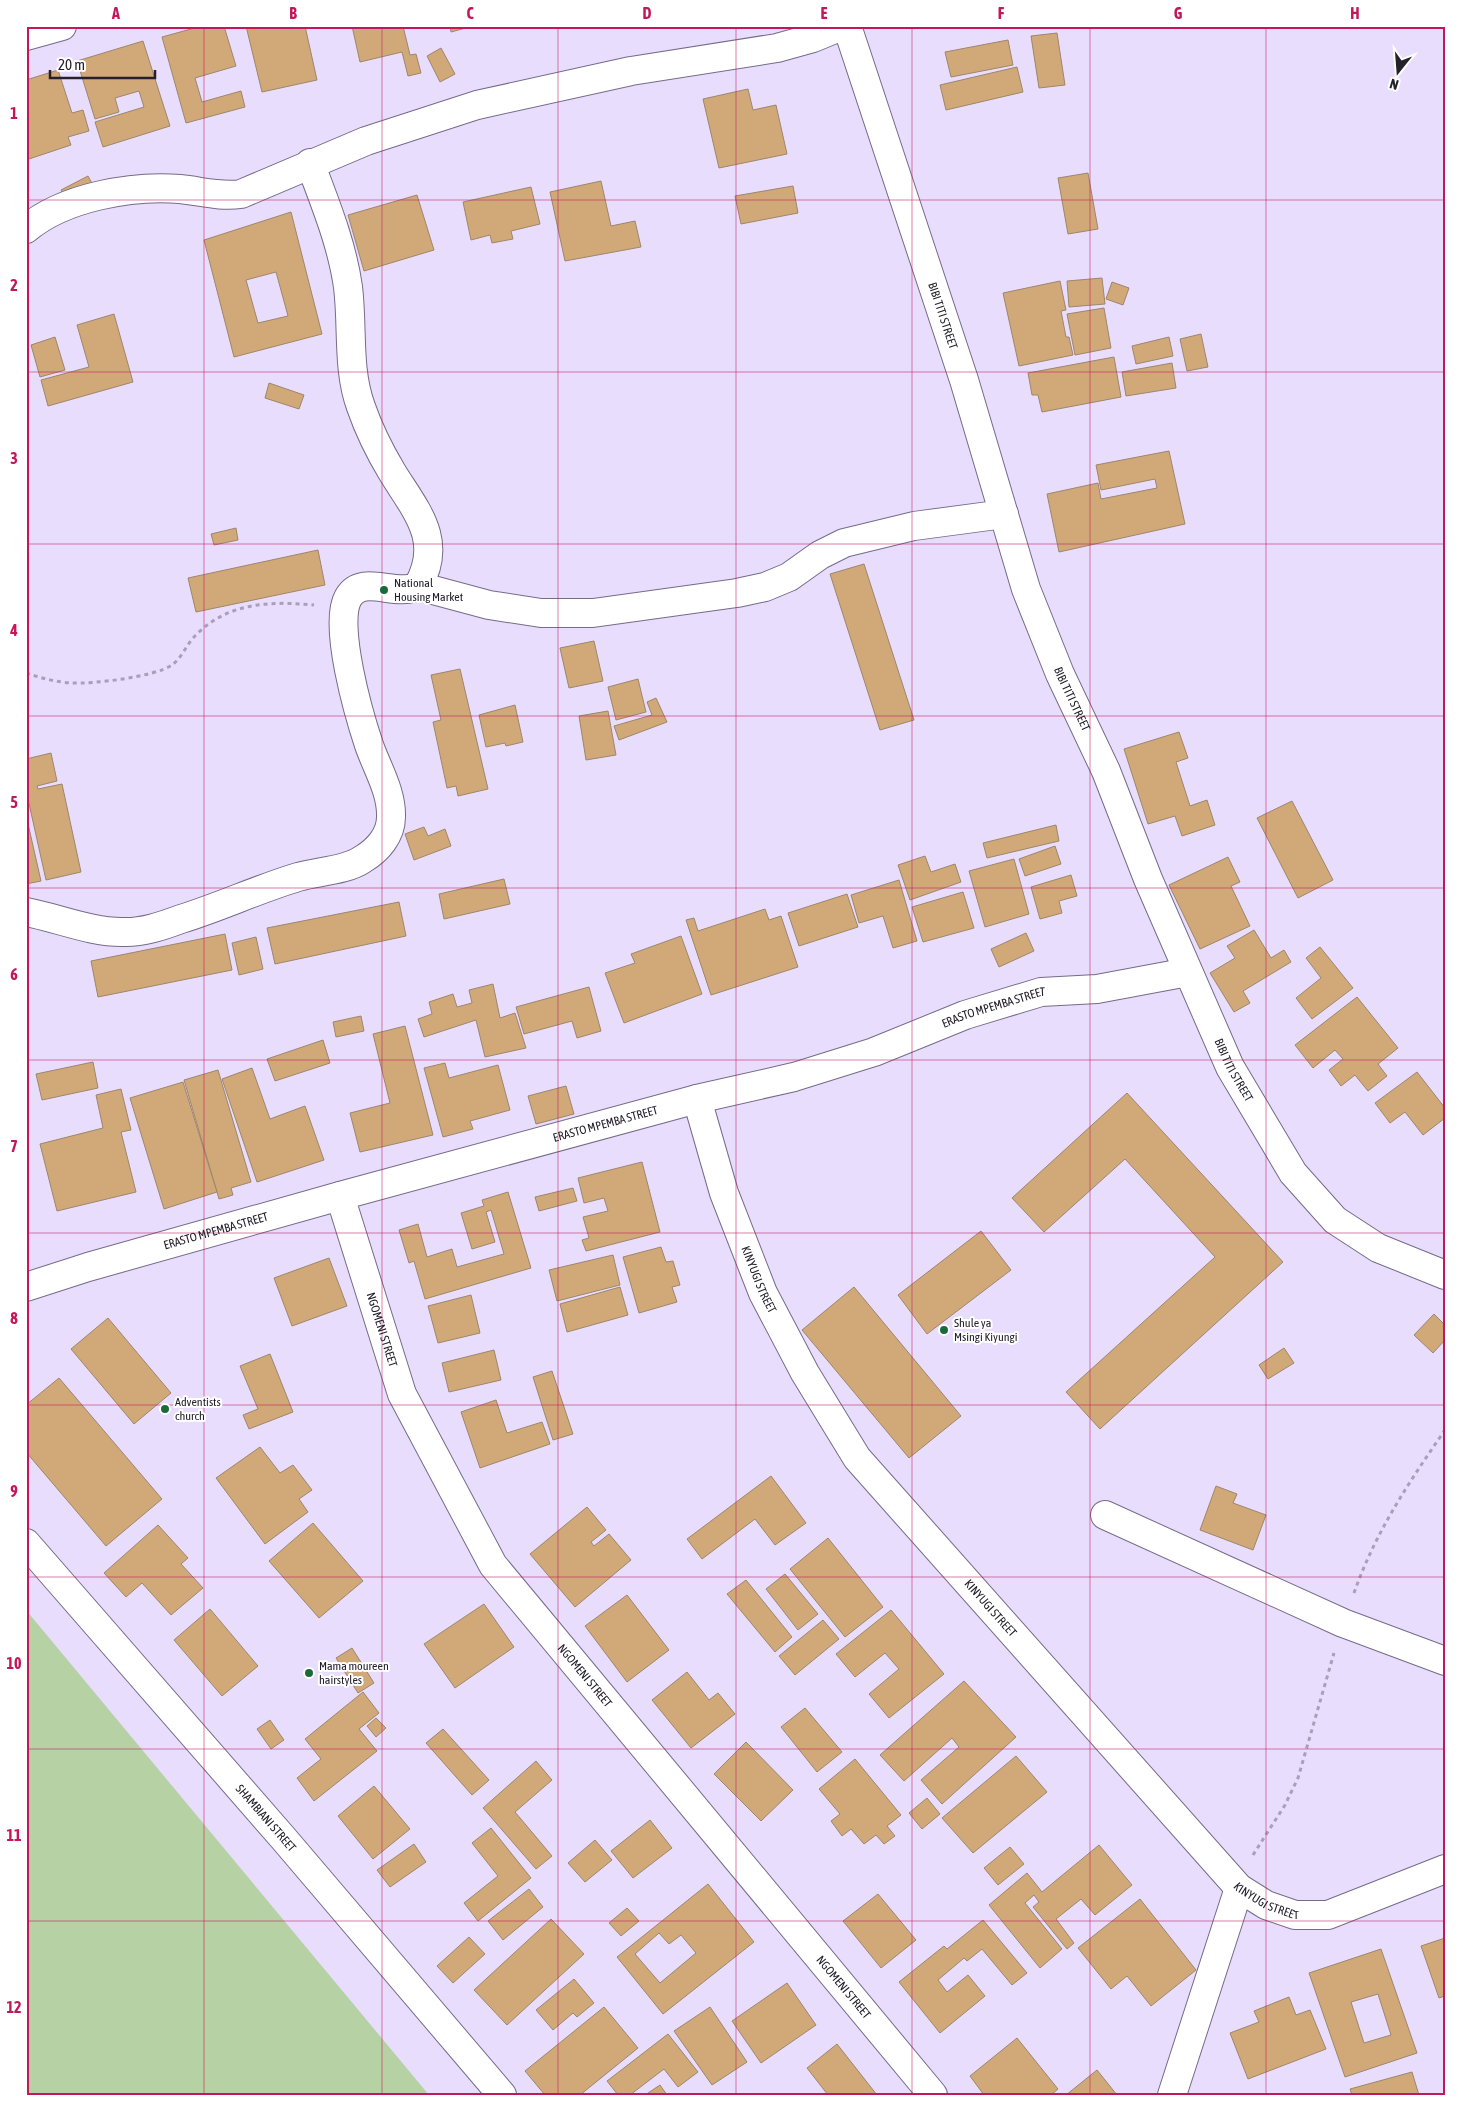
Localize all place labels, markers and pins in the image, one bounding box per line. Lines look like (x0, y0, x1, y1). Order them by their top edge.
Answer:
place label: National Housing Market (394, 576, 464, 604)
marker: National Housing Market (378, 584, 390, 596)
place label: Shule ya Msingi Kiyungi (954, 1316, 1018, 1344)
marker: Shule ya Msingi Kiyungi (938, 1324, 950, 1336)
place label: Adventists church (175, 1395, 221, 1423)
marker: Adventists church (159, 1403, 171, 1415)
place label: Mama moureen hairstyles (319, 1659, 389, 1687)
marker: Mama moureen hairstyles (303, 1667, 315, 1679)

